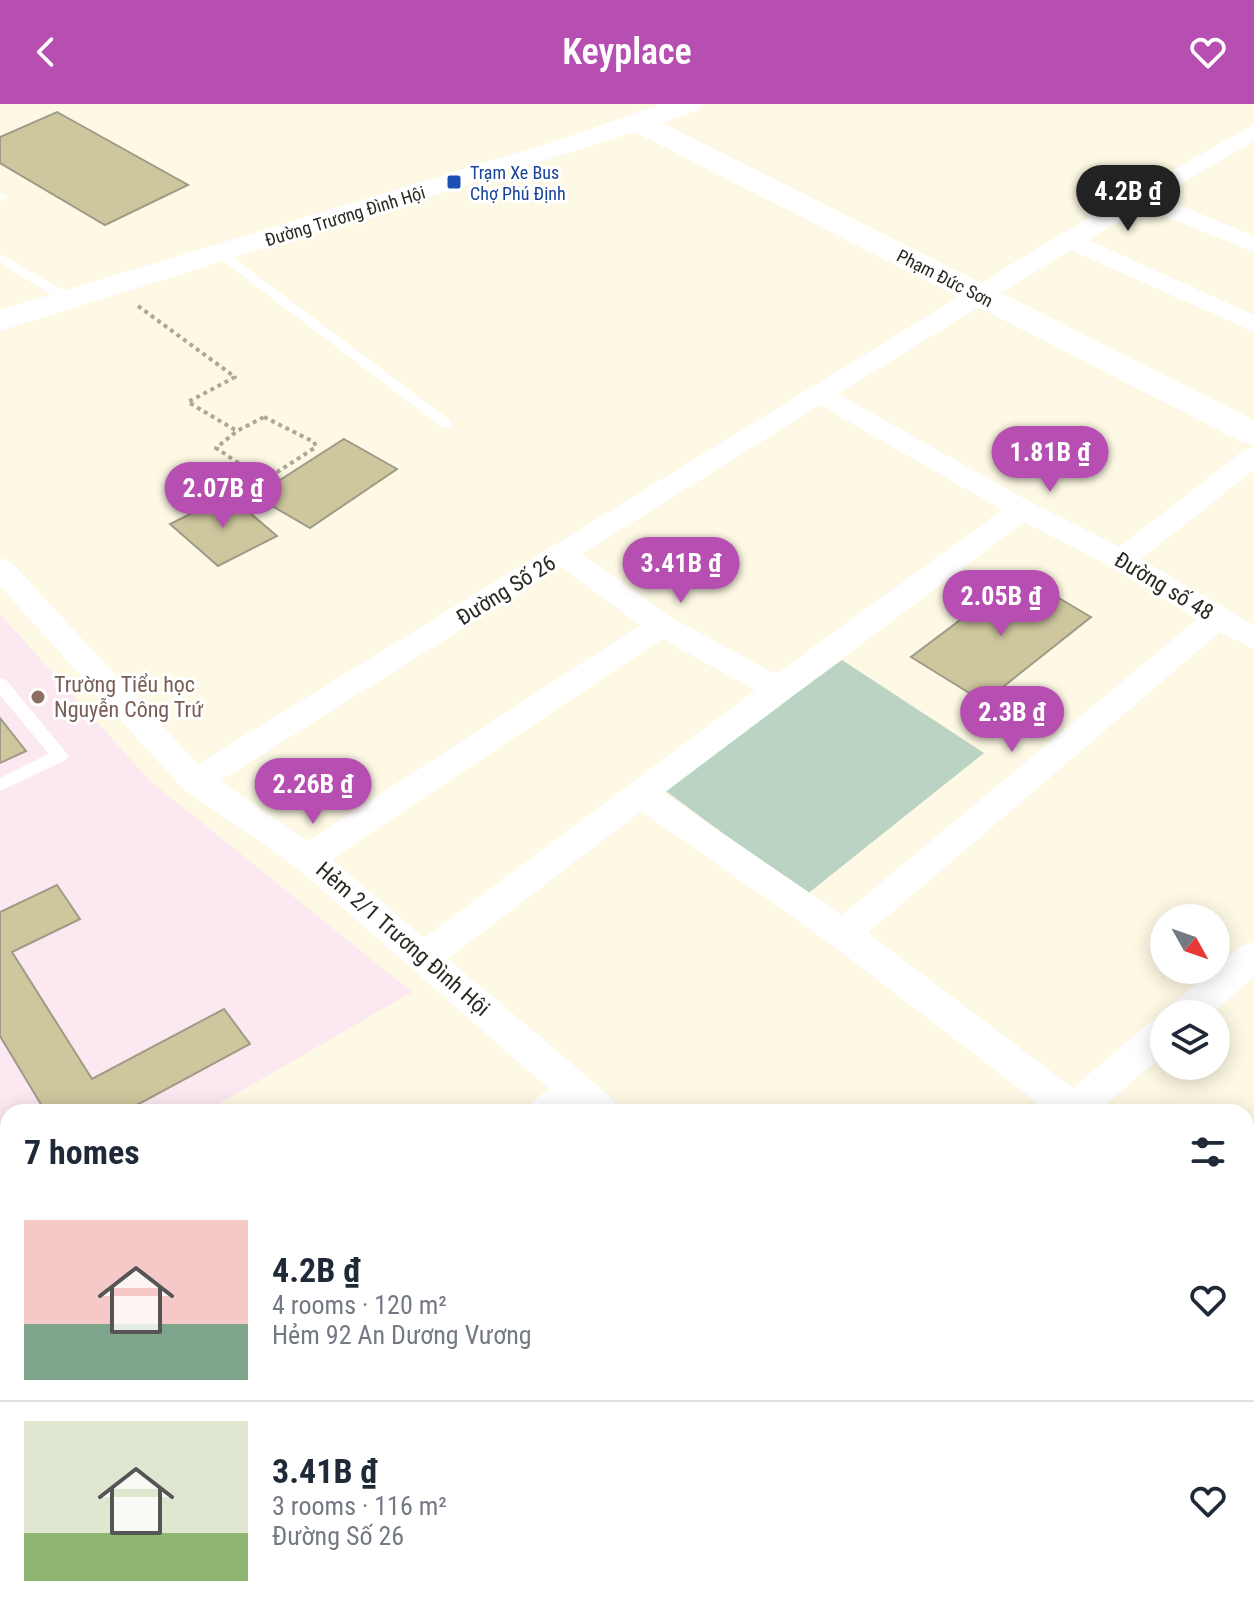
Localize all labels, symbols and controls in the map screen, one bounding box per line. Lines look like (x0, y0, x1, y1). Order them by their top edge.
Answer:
icon: back (24, 30, 68, 74)
icon: heart (1186, 30, 1230, 74)
text: Keyplace (562, 31, 692, 73)
place label: Trạm Xe Bus Chợ Phú Định (470, 162, 566, 204)
pin: 4.2B ₫ (1063, 165, 1193, 233)
marker: Trạm Xe Bus Chợ Phú Định (445, 173, 463, 191)
text: 4.2B ₫ (1094, 176, 1162, 206)
street label: Đường Trương Đình Hội (262, 182, 428, 250)
street label: Phạm Đức Sơn (893, 245, 997, 311)
pin: 1.81B ₫ (976, 426, 1124, 494)
text: 1.81B ₫ (1010, 437, 1090, 467)
pin: 2.07B ₫ (149, 462, 297, 530)
text: 2.07B ₫ (183, 473, 263, 503)
pin: 3.41B ₫ (607, 537, 755, 605)
street label: Đường số 48 (1110, 547, 1218, 625)
text: 3.41B ₫ (641, 548, 721, 578)
street label: Đường Số 26 (452, 550, 560, 630)
pin: 2.05B ₫ (927, 570, 1075, 638)
text: 2.05B ₫ (961, 581, 1041, 611)
place label: Trường Tiểu học Nguyễn Công Trứ (54, 672, 204, 722)
pin: 2.3B ₫ (947, 686, 1077, 754)
marker: Trường Tiểu học Nguyễn Công Trứ (29, 688, 47, 706)
text: 2.3B ₫ (978, 697, 1046, 727)
pin: 2.26B ₫ (239, 758, 387, 826)
text: 2.26B ₫ (273, 769, 353, 799)
street label: Hẻm 2/1 Trương Đình Hội (311, 857, 495, 1021)
north arrow (1150, 904, 1230, 984)
map controls (1150, 904, 1230, 1080)
button: layers (1150, 1000, 1230, 1080)
icon: filters (1186, 1130, 1230, 1174)
text: 7 homes (24, 1132, 140, 1172)
text: 4.2B ₫ (272, 1250, 361, 1290)
icon: home (88, 1252, 184, 1348)
icon: heart (1186, 1278, 1230, 1322)
text: 4 rooms · 120 m² (272, 1290, 447, 1320)
text: Hẻm 92 An Dương Vương (272, 1320, 532, 1350)
text: 3.41B ₫ (272, 1451, 378, 1491)
icon: home (88, 1453, 184, 1549)
icon: heart (1186, 1479, 1230, 1523)
text: 3 rooms · 116 m² (272, 1491, 447, 1521)
text: Đường Số 26 (272, 1521, 404, 1551)

